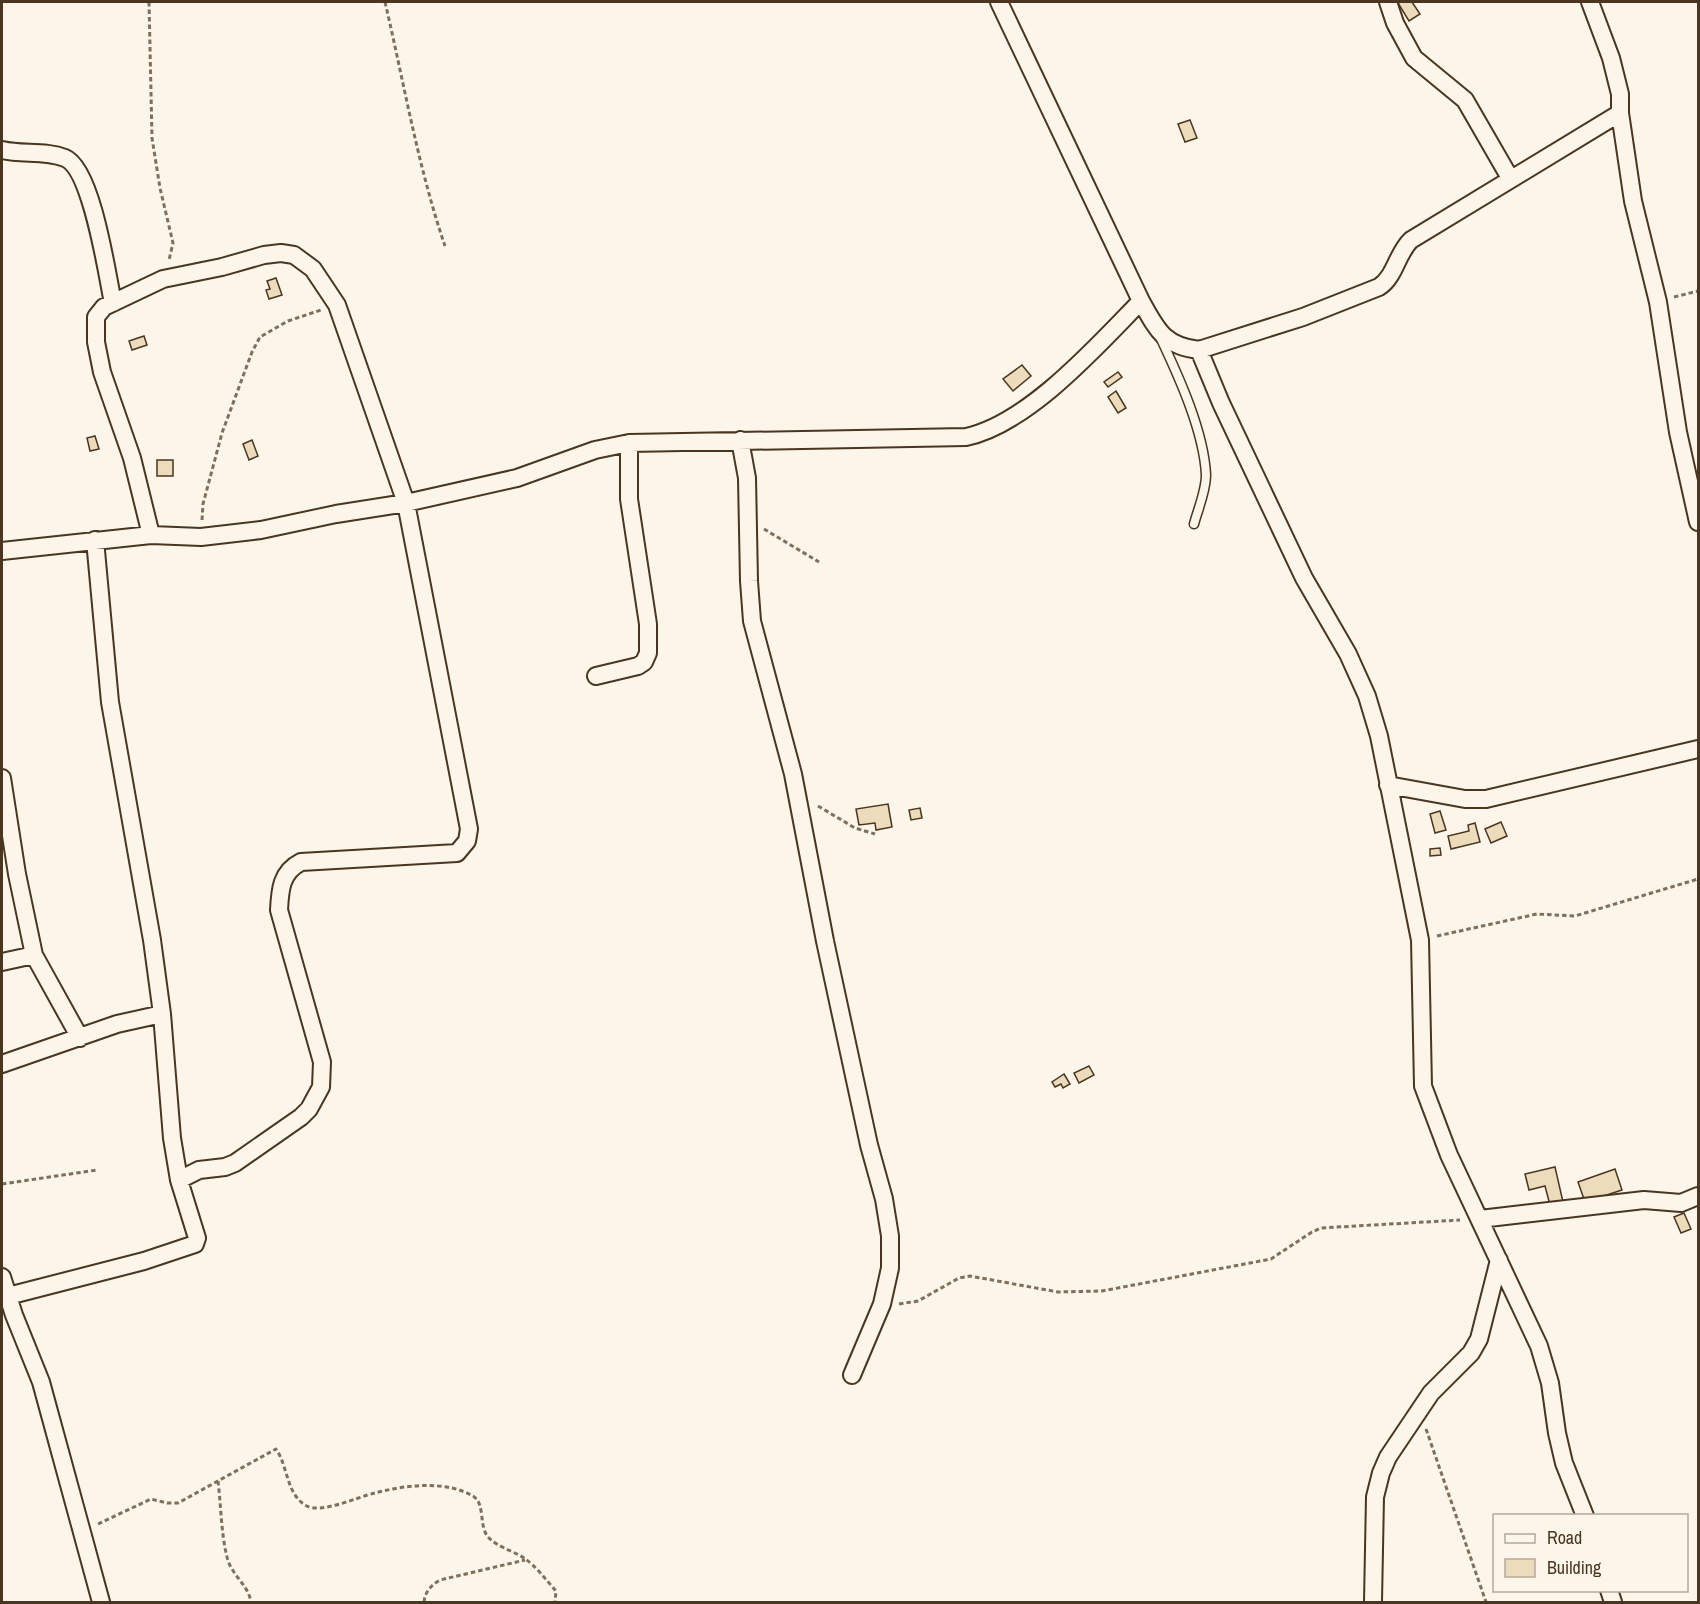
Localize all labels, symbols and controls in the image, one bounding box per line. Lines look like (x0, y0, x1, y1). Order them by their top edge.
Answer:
legend (1493, 1514, 1688, 1592)
text: Road (1547, 1525, 1582, 1550)
text: Building (1547, 1555, 1602, 1580)

